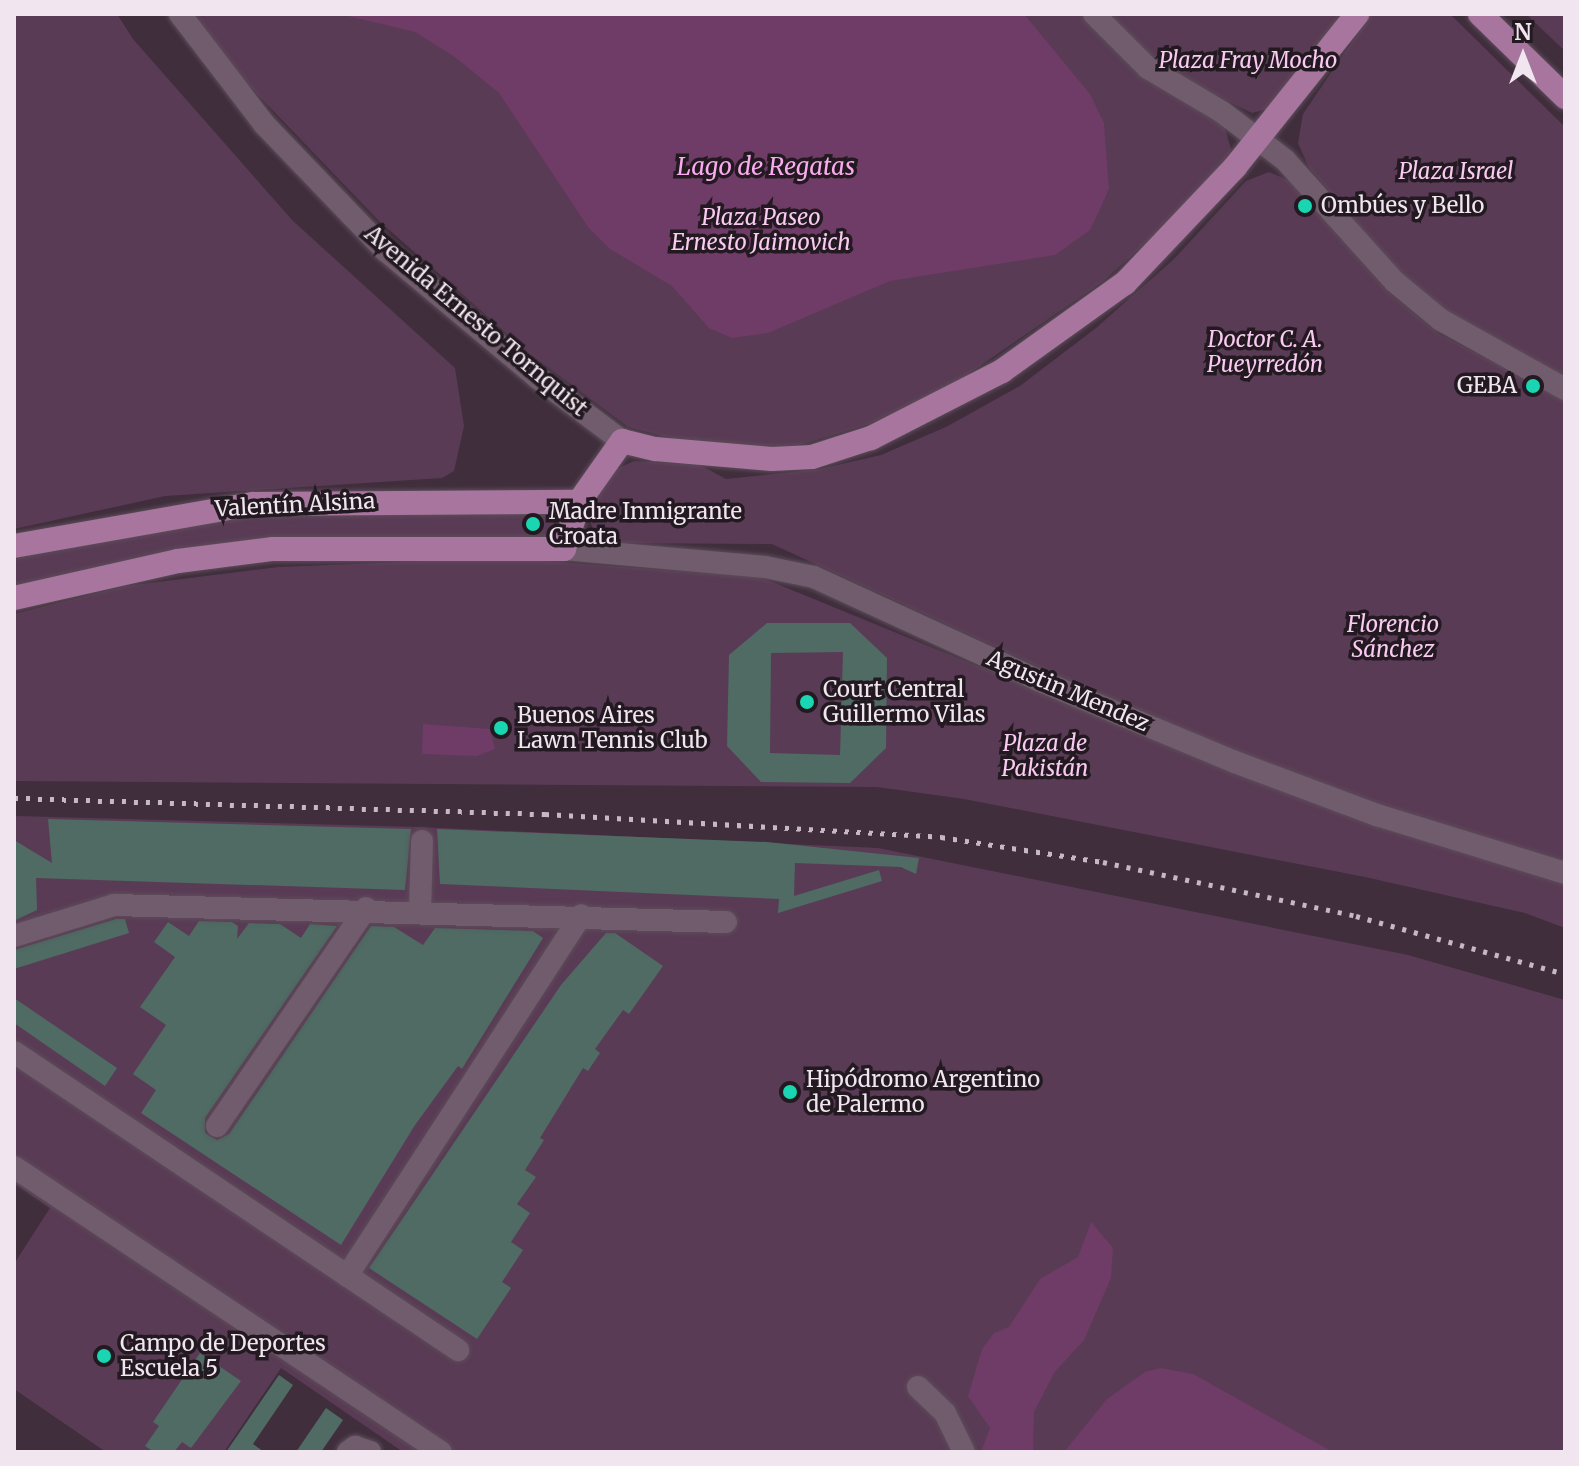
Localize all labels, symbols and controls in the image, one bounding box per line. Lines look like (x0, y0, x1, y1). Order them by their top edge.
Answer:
north arrow (1483, 16, 1563, 96)
text: N (1514, 18, 1532, 46)
park label: Plaza Fray Mocho (1159, 48, 1337, 74)
water label: Lago de Regatas (677, 153, 855, 181)
park label: Plaza Israel (1399, 159, 1513, 185)
place label: Ombúes y Bello (1321, 193, 1484, 219)
marker: Ombúes y Bello (1296, 197, 1314, 215)
park label: Plaza Paseo Ernesto Jaimovich (671, 204, 851, 256)
street label: Avenida Ernesto Tornquist (359, 220, 593, 422)
park label: Doctor C. A. Pueyrredón (1207, 326, 1323, 378)
place label: GEBA (1457, 373, 1517, 399)
marker: GEBA (1524, 377, 1542, 395)
street label: Valentín Alsina (214, 488, 376, 522)
place label: Madre Inmigrante Croata (549, 498, 742, 550)
marker: Madre Inmigrante Croata (524, 515, 542, 533)
park label: Florencio Sánchez (1347, 611, 1439, 662)
street label: Agustin Mendez (983, 645, 1153, 737)
place label: Court Central Guillermo Vilas (823, 676, 986, 728)
marker: Court Central Guillermo Vilas (798, 693, 816, 711)
place label: Buenos Aires Lawn Tennis Club (517, 702, 708, 754)
marker: Buenos Aires Lawn Tennis Club (492, 719, 510, 737)
park label: Plaza de Pakistán (1002, 730, 1088, 782)
place label: Hipódromo Argentino de Palermo (806, 1066, 1040, 1118)
marker: Hipódromo Argentino de Palermo (781, 1083, 799, 1101)
place label: Campo de Deportes Escuela 5 (120, 1330, 326, 1382)
marker: Campo de Deportes Escuela 5 (95, 1347, 113, 1365)

